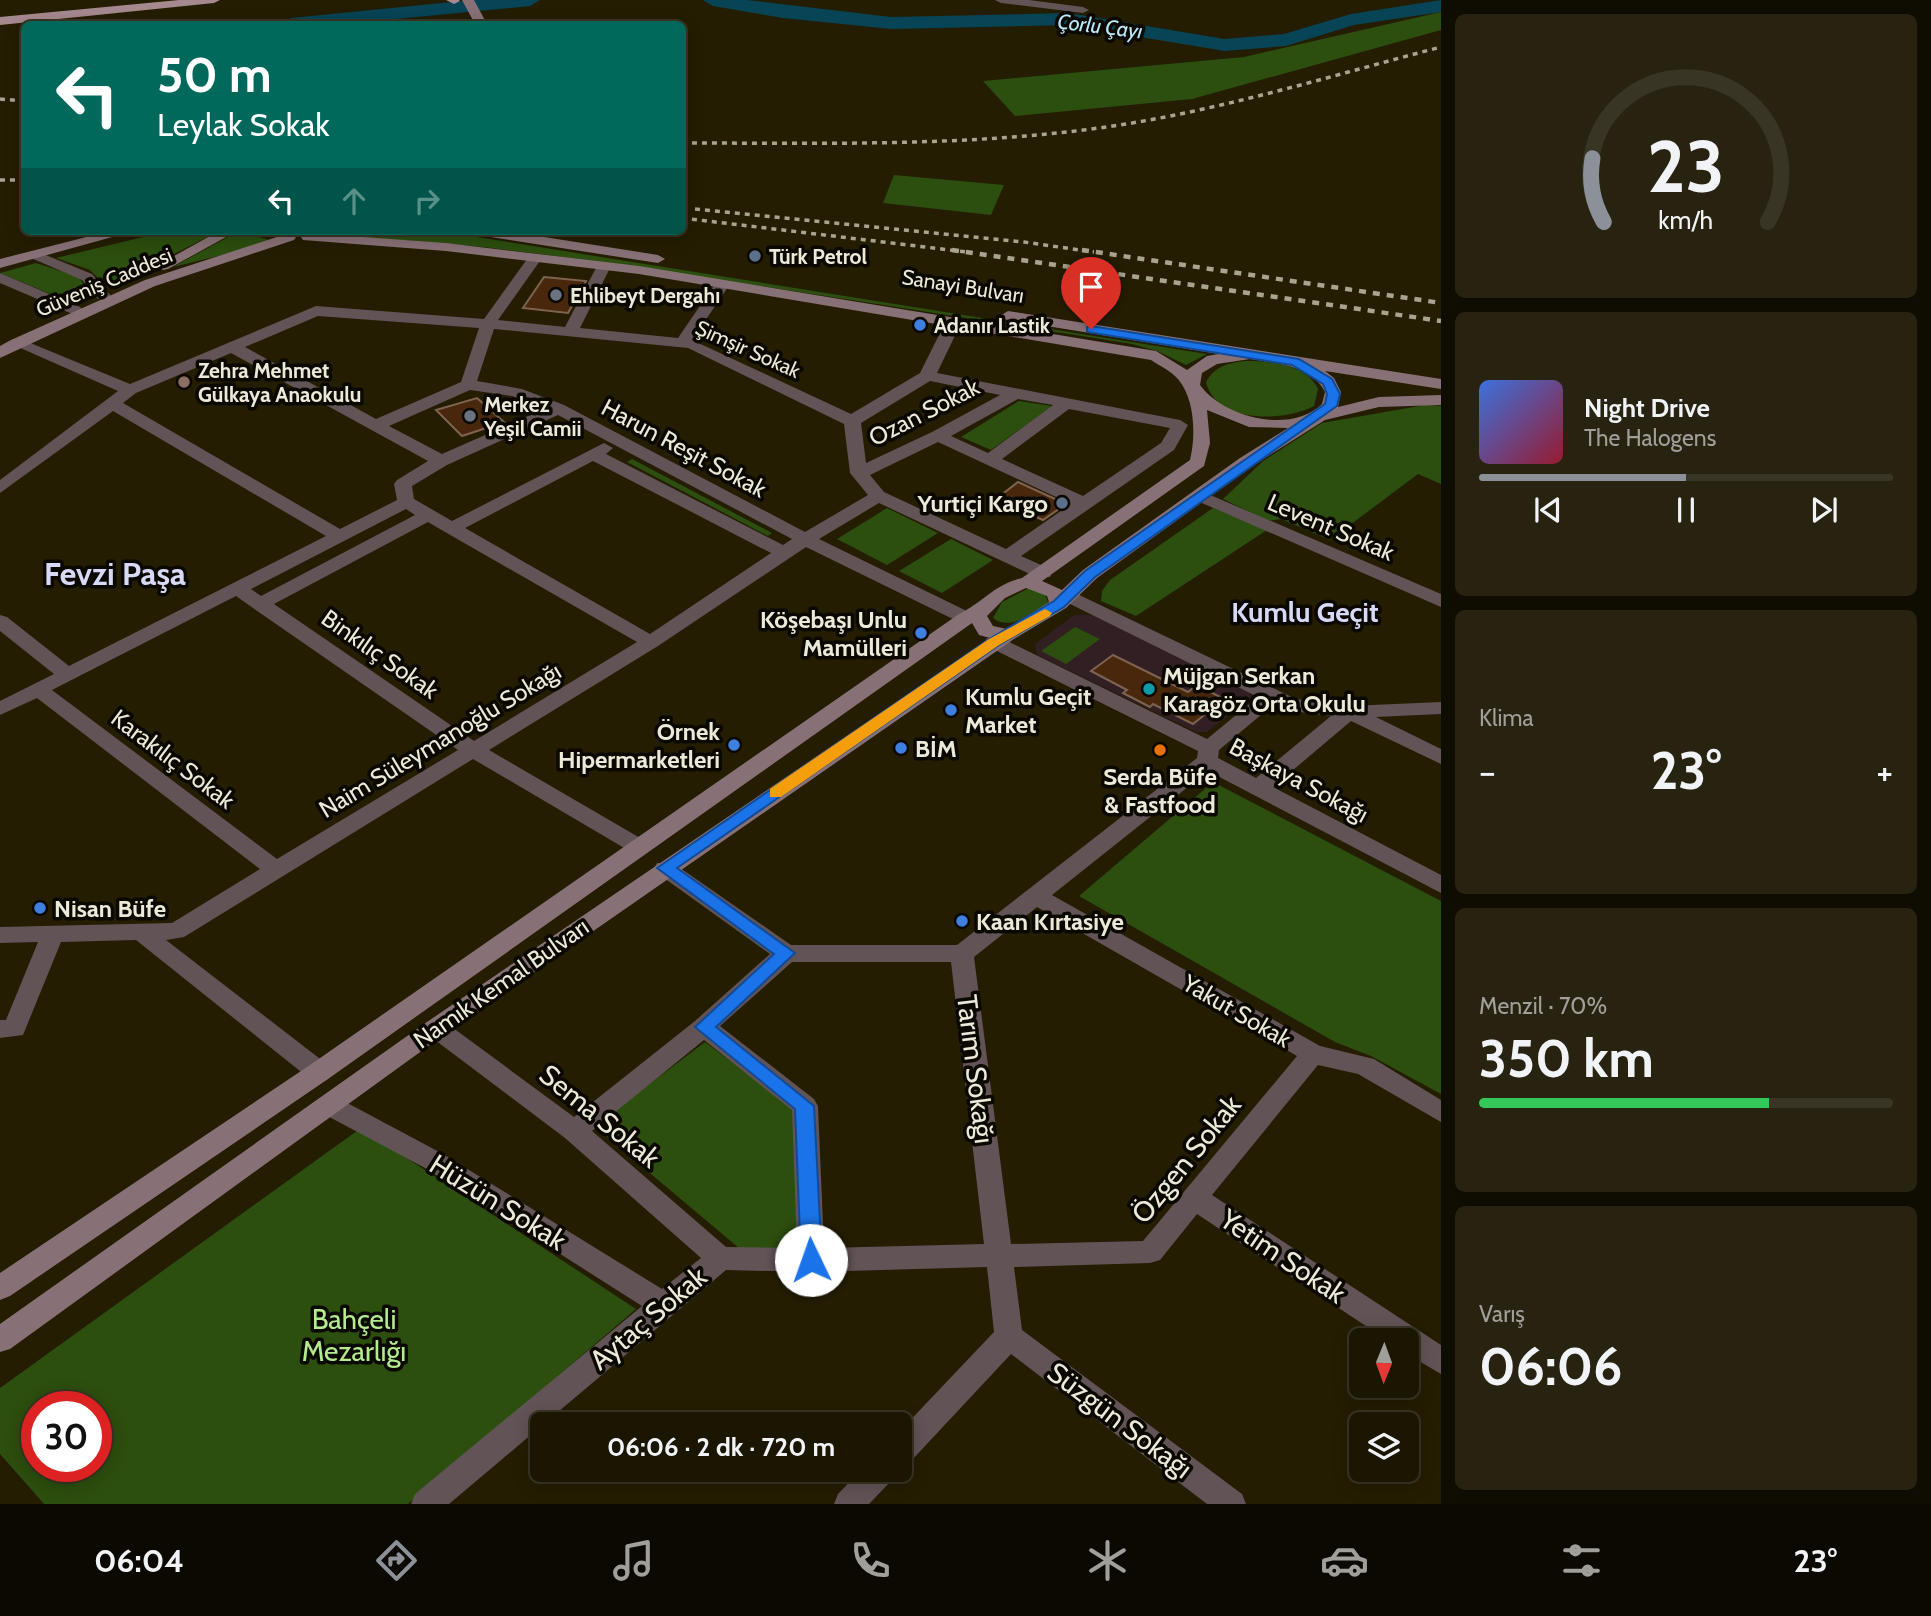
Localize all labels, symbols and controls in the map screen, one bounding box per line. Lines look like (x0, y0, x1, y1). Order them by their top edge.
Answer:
water label: Çorlu Çayı (1056, 8, 1144, 44)
text: 50 m (157, 45, 272, 104)
icon: left (42, 49, 133, 140)
text: Leylak Sokak (157, 105, 330, 144)
text: 23 (1647, 122, 1725, 210)
icon: left (262, 182, 300, 220)
icon: ahead (335, 182, 373, 220)
icon: right (408, 182, 446, 220)
text: km/h (1659, 205, 1713, 235)
street label: Güveniş Caddesi (32, 242, 176, 322)
place label: Türk Petrol (769, 244, 867, 269)
marker: Türk Petrol (747, 248, 763, 264)
pin (1061, 257, 1121, 329)
street label: Sanayi Bulvarı (900, 264, 1026, 308)
icon: arrive (1072, 268, 1110, 306)
place label: Ehlibeyt Dergahı (570, 283, 720, 308)
marker: Ehlibeyt Dergahı (548, 287, 564, 303)
place label: Adanır Lastik (934, 313, 1051, 338)
street label: Şimşir Sokak (692, 315, 805, 383)
marker: Adanır Lastik (912, 317, 928, 333)
place label: Zehra Mehmet Gülkaya Anaokulu (198, 358, 361, 407)
street label: Ozan Sokak (864, 372, 984, 452)
marker: Zehra Mehmet Gülkaya Anaokulu (176, 374, 192, 390)
place label: Merkez Yeşil Camii (483, 392, 582, 441)
street label: Harun Reşit Sokak (597, 392, 771, 504)
text: Night Drive (1584, 392, 1710, 424)
marker: Merkez Yeşil Camii (462, 408, 478, 424)
text: The Halogens (1584, 424, 1716, 452)
street label: Levent Sokak (1263, 487, 1399, 567)
place label: Yurtiçi Kargo (916, 489, 1048, 518)
icon: previous (1529, 491, 1567, 529)
icon: pause (1667, 491, 1705, 529)
icon: next (1805, 491, 1843, 529)
marker: Yurtiçi Kargo (1054, 495, 1070, 511)
district label: Fevzi Paşa (44, 554, 186, 593)
district label: Kumlu Geçit (1231, 595, 1379, 629)
street label: Binkılıç Sokak (316, 603, 444, 705)
place label: Köşebaşı Unlu Mamülleri (760, 605, 907, 662)
marker: Köşebaşı Unlu Mamülleri (913, 625, 929, 641)
street label: Naim Süleymanoğlu Sokağı (314, 656, 566, 824)
place label: Müjgan Serkan Karagöz Orta Okulu (1163, 661, 1366, 718)
marker: Müjgan Serkan Karagöz Orta Okulu (1141, 681, 1157, 697)
place label: Kumlu Geçit Market (965, 682, 1091, 739)
marker: Kumlu Geçit Market (943, 702, 959, 718)
street label: Karakılıç Sokak (106, 703, 241, 815)
text: Klima (1479, 704, 1534, 732)
place label: Örnek Hipermarketleri (558, 717, 720, 774)
street label: Başkaya Sokağı (1225, 731, 1373, 829)
place label: BİM (915, 734, 957, 763)
marker: Örnek Hipermarketleri (726, 737, 742, 753)
text: 23° (1651, 739, 1721, 802)
marker: BİM (893, 740, 909, 756)
marker: Serda Büfe & Fastfood (1152, 742, 1168, 758)
text: − (1479, 748, 1496, 795)
text: + (1876, 748, 1893, 795)
place label: Serda Büfe & Fastfood (1103, 762, 1217, 819)
place label: Nisan Büfe (54, 894, 166, 923)
marker: Nisan Büfe (32, 900, 48, 916)
place label: Kaan Kırtasiye (976, 907, 1124, 936)
street label: Namık Kemal Bulvarı (408, 912, 594, 1054)
marker: Kaan Kırtasiye (954, 913, 970, 929)
street label: Yakut Sokak (1177, 968, 1297, 1054)
text: Menzil · 70% (1479, 992, 1607, 1020)
street label: Tarım Sokağı (950, 993, 1002, 1145)
text: 350 km (1479, 1027, 1654, 1090)
street label: Sema Sokak (533, 1057, 667, 1175)
street label: Özgen Sokak (1124, 1088, 1248, 1230)
street label: Hüzün Sokak (424, 1147, 573, 1257)
street label: Yetim Sokak (1213, 1201, 1353, 1311)
position arrow (774, 1223, 848, 1297)
street label: Aytaç Sokak (583, 1259, 714, 1377)
text: Varış (1479, 1300, 1525, 1328)
park label: Bahçeli Mezarlığı (302, 1302, 406, 1368)
north arrow (1349, 1328, 1419, 1398)
map controls (1349, 1328, 1419, 1482)
text: 06:06 (1479, 1335, 1622, 1398)
street label: Süzgün Sokağı (1041, 1355, 1199, 1485)
speed limit sign: 30 (21, 1391, 112, 1482)
button: layers (1349, 1412, 1419, 1482)
text: 06:06 · 2 dk · 720 m (607, 1431, 835, 1463)
icon: directions (372, 1536, 421, 1585)
icon: music (609, 1536, 658, 1585)
icon: phone (846, 1536, 895, 1585)
icon: climate (1083, 1536, 1132, 1585)
icon: car (1320, 1536, 1369, 1585)
icon: filters (1557, 1536, 1606, 1585)
text: 06:04 (94, 1541, 184, 1580)
text: 23° (1794, 1541, 1837, 1580)

